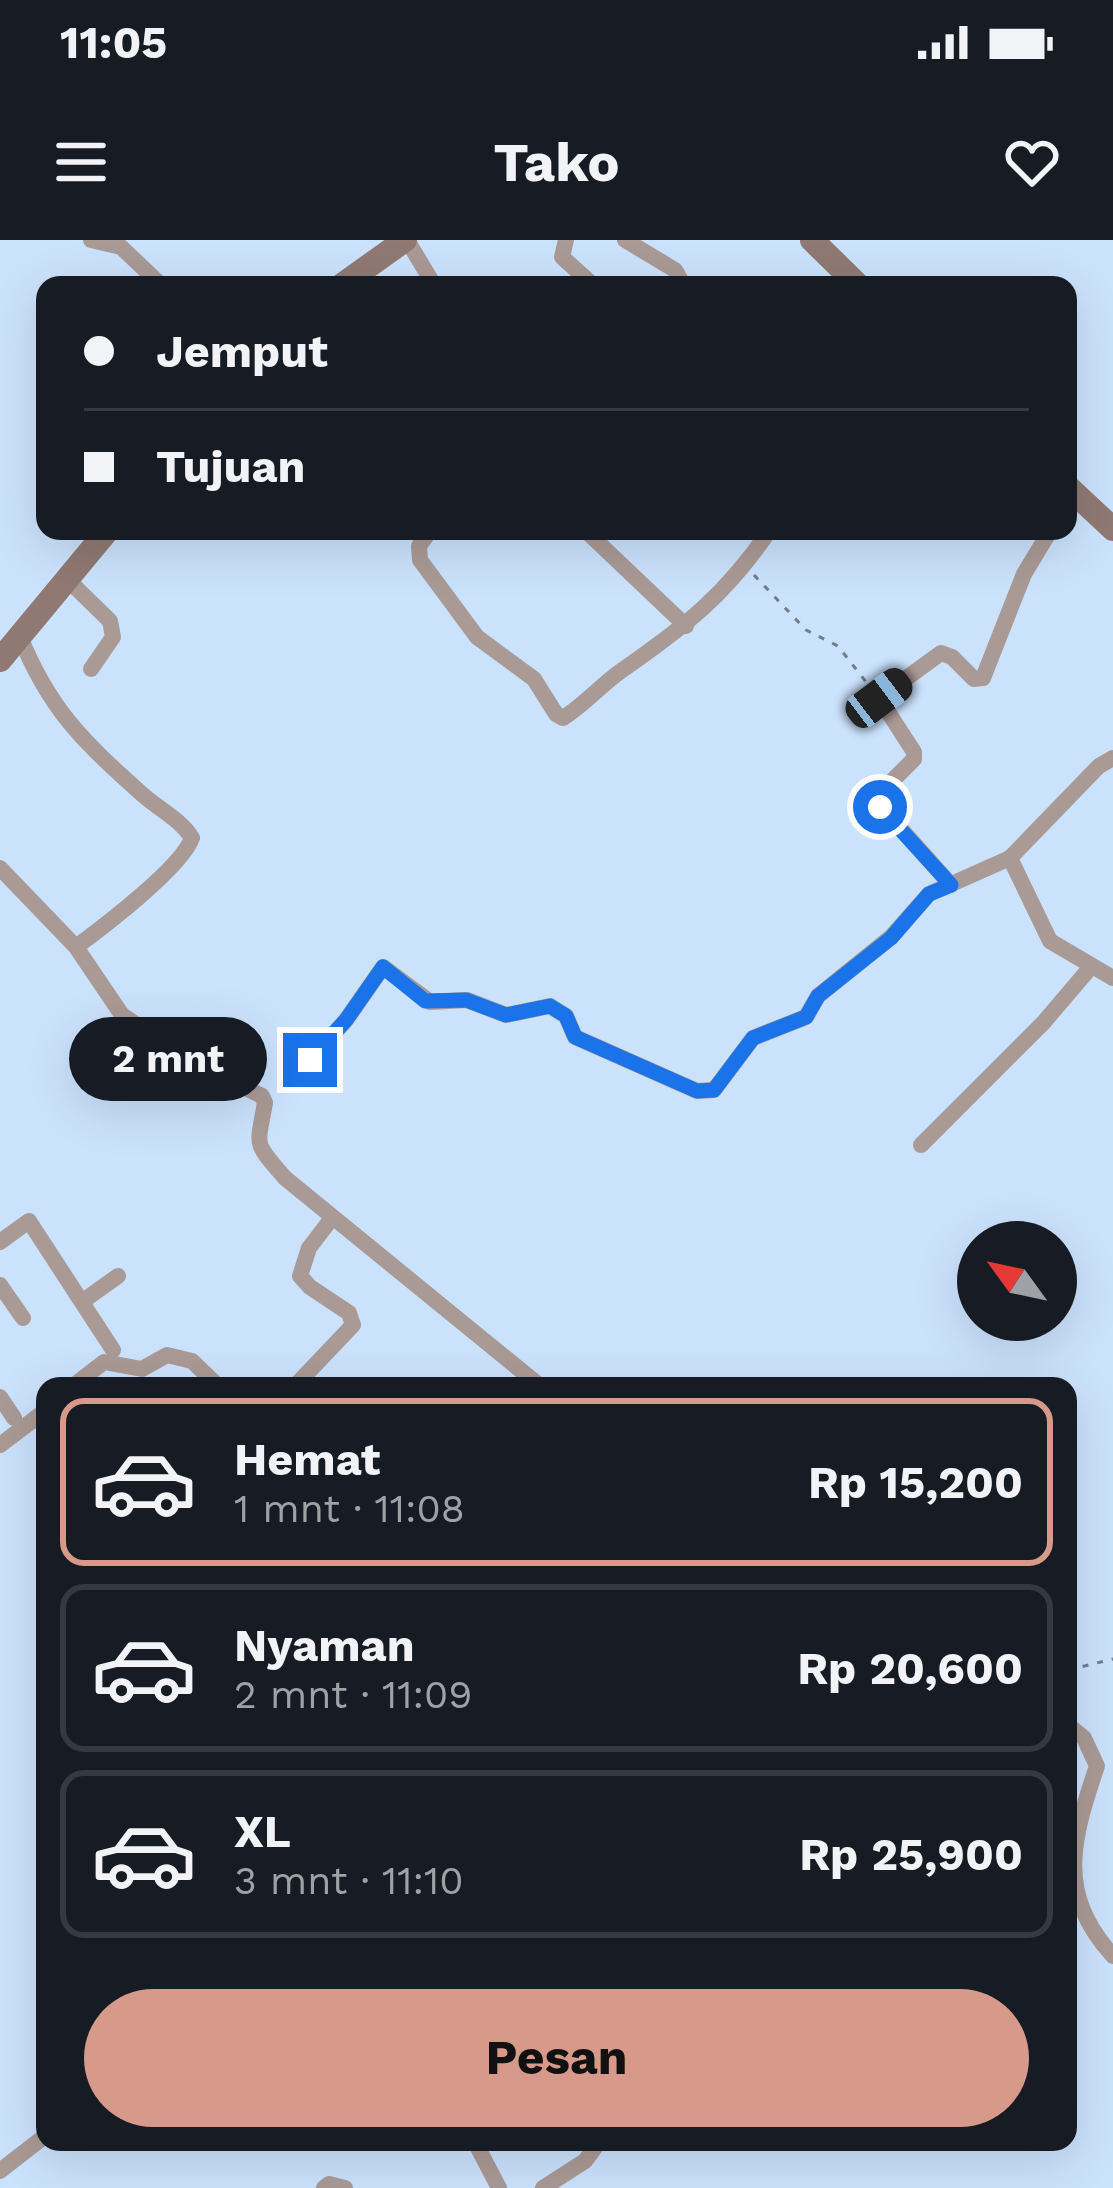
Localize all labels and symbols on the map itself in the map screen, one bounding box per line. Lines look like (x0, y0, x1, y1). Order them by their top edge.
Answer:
car (839, 662, 919, 734)
route start (853, 780, 907, 834)
callout: 2 mnt (70, 1018, 268, 1102)
route end (283, 1033, 337, 1087)
north arrow (957, 1221, 1077, 1341)

